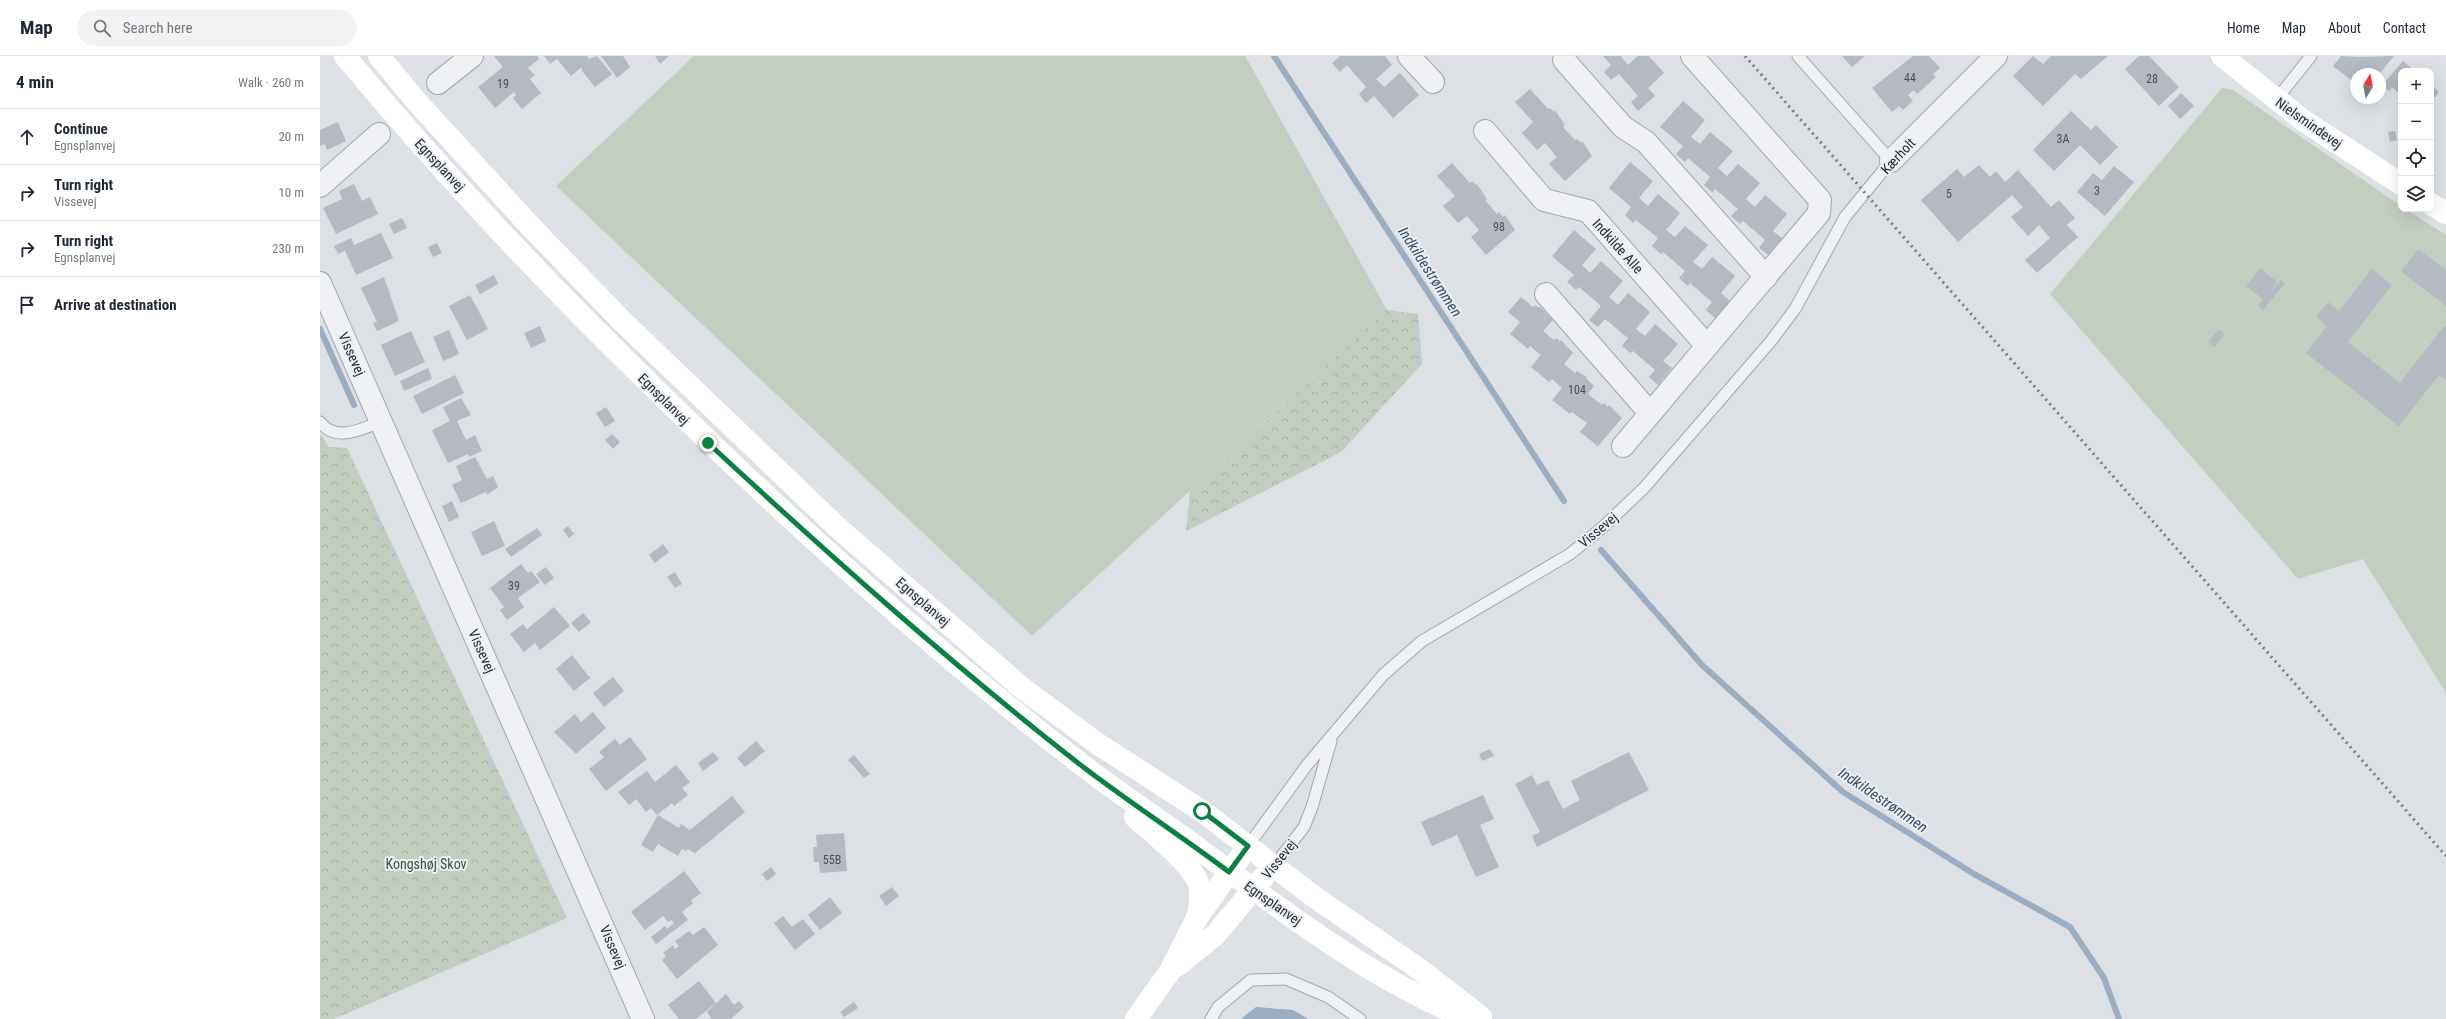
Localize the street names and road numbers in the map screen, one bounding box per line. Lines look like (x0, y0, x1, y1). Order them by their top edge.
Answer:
street label: Nielsmindevej (2273, 94, 2345, 152)
street label: Egnsplanvej (412, 135, 468, 195)
street label: Kærholt (1877, 135, 1919, 177)
street label: Indkilde Alle (1589, 215, 1647, 277)
street label: Vissevej (335, 330, 369, 378)
street label: Egnsplanvej (635, 370, 693, 428)
street label: Vissevej (1575, 509, 1621, 551)
street label: Egnsplanvej (893, 574, 953, 630)
street label: Vissevej (465, 627, 499, 675)
street label: Vissevej (1258, 836, 1300, 882)
street label: Egnsplanvej (1241, 877, 1305, 929)
street label: Vissevej (597, 923, 629, 971)

